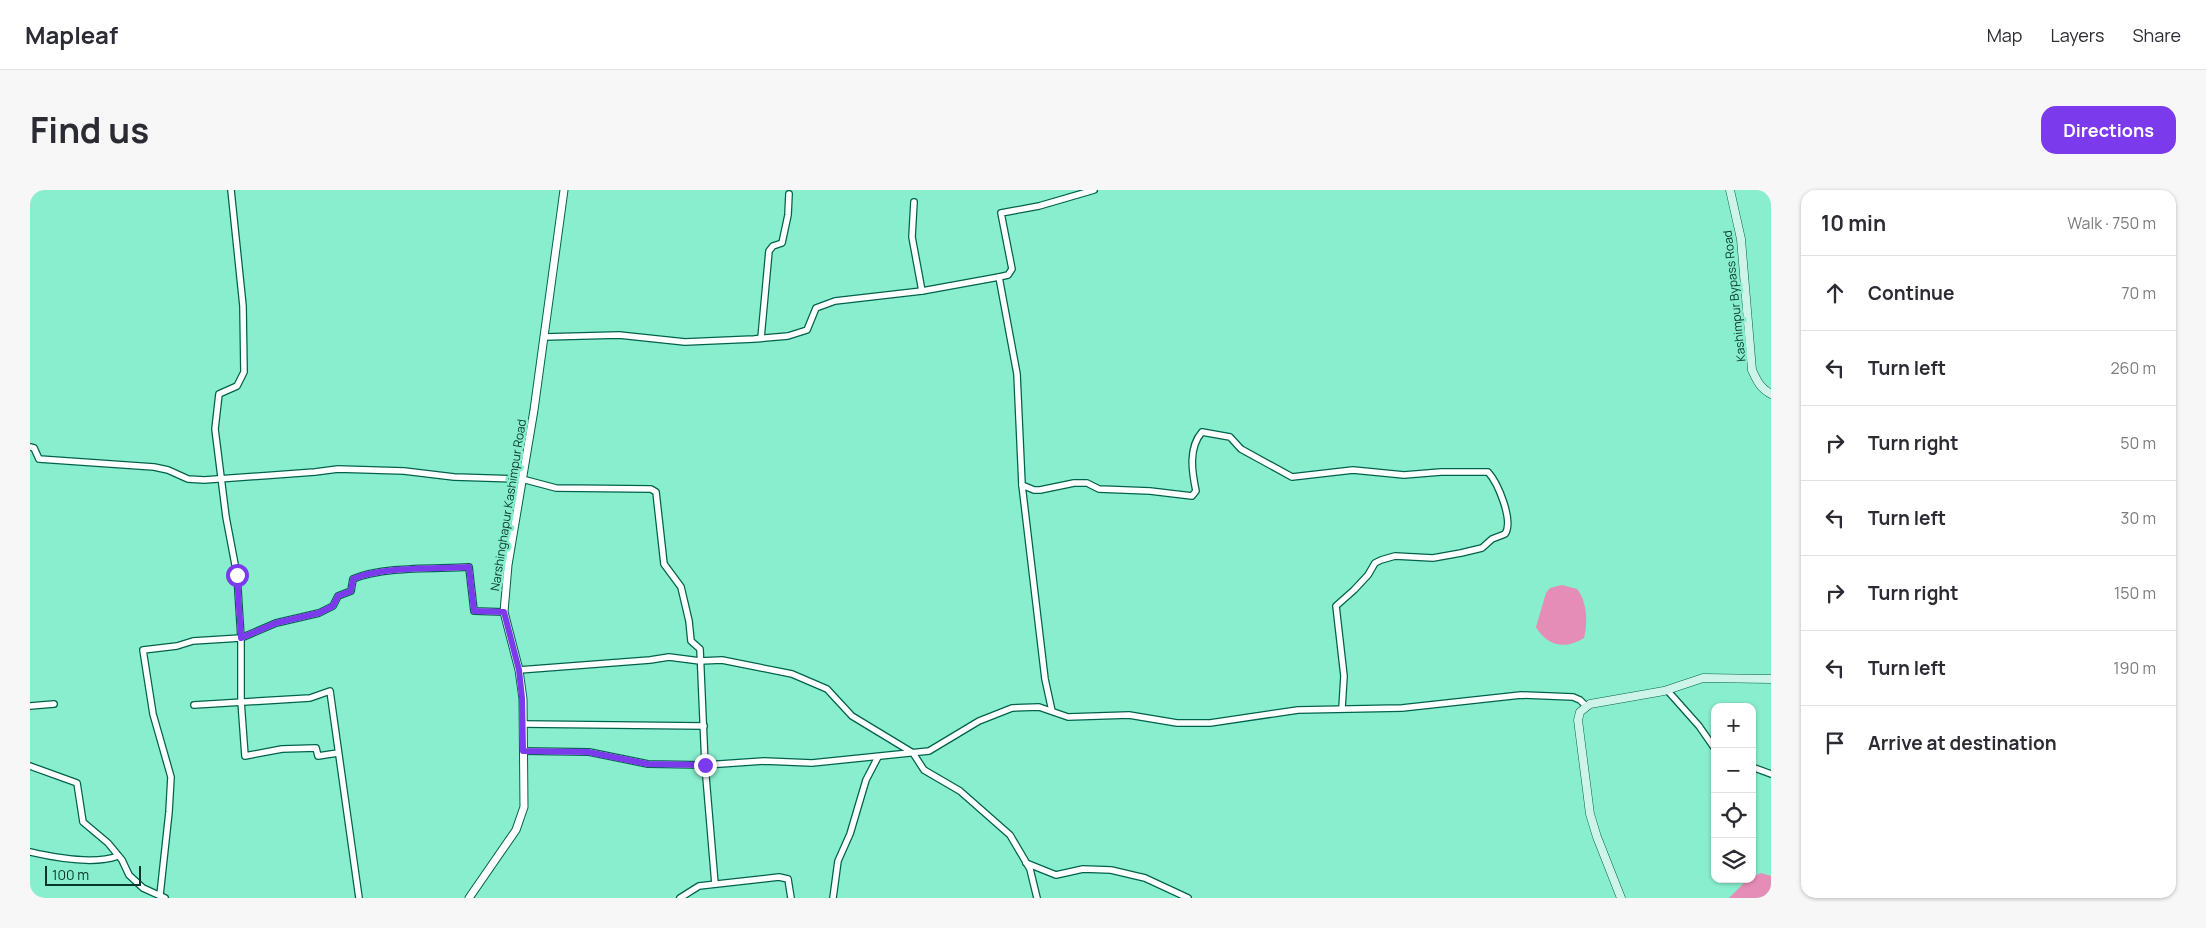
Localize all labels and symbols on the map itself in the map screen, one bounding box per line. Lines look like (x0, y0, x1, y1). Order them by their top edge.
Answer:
street label: Kashimpur Bypass Road (1719, 229, 1749, 363)
street label: Narshinghapur Kashimpur Road (486, 418, 530, 592)
route start (226, 564, 249, 587)
route end (694, 754, 717, 777)
scale bar (45, 863, 141, 886)

